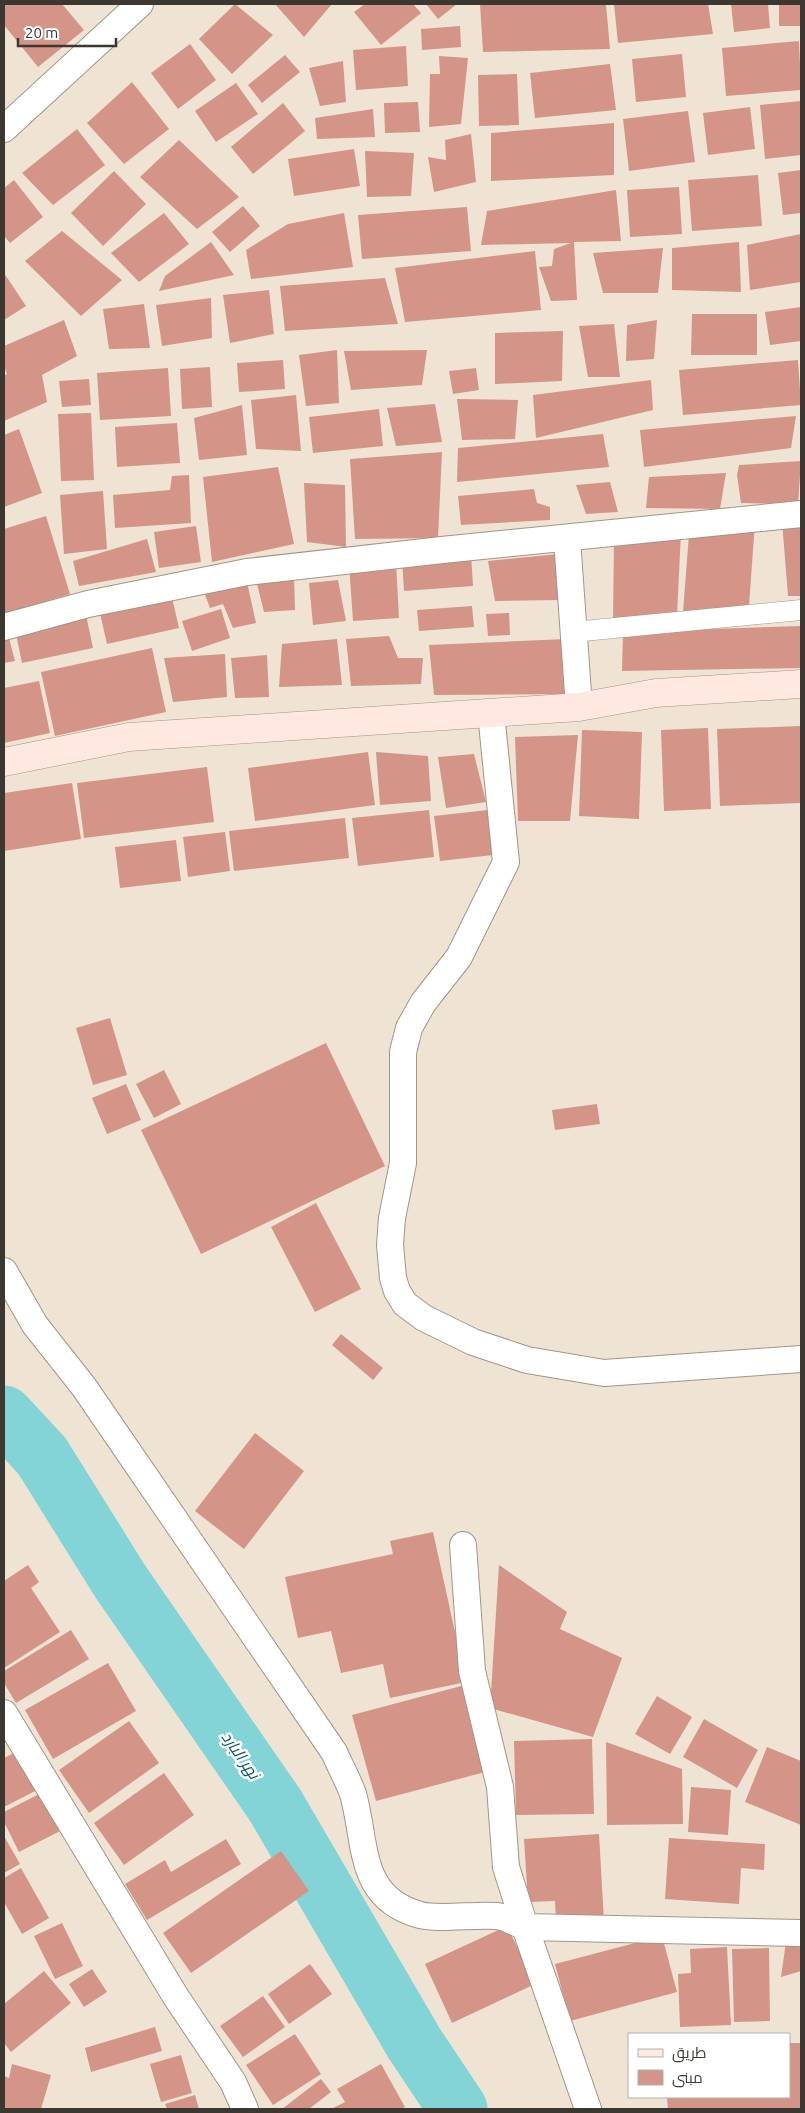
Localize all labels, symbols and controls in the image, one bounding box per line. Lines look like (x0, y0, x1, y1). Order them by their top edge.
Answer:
scale bar (18, 15, 115, 47)
text: 20 m (25, 24, 58, 41)
water label: نهر البارد (217, 1728, 265, 1784)
legend (628, 2033, 790, 2098)
text: طريق (672, 2044, 706, 2063)
text: مبنى (672, 2069, 703, 2088)

